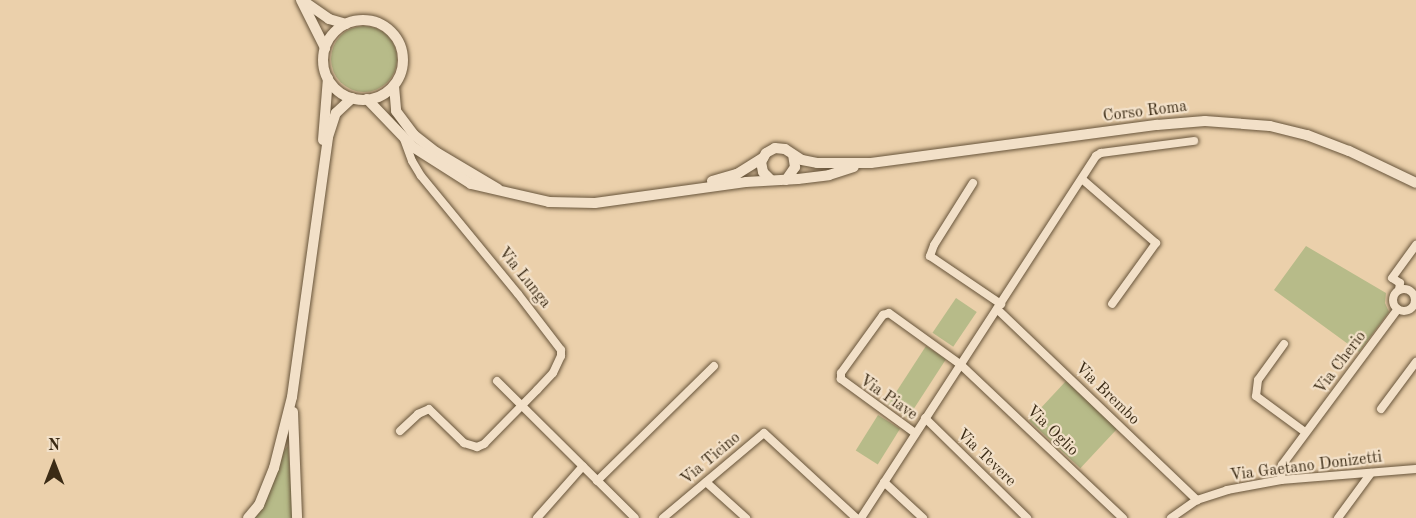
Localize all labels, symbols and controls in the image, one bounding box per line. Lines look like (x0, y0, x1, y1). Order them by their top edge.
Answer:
street label: Corso Roma (1102, 97, 1188, 127)
street label: Via Lunga (494, 244, 554, 312)
street label: Via Cherio (1311, 328, 1371, 398)
street label: Via Brembo (1071, 359, 1143, 429)
street label: Via Piave (855, 371, 921, 425)
street label: Via Oglio (1022, 402, 1082, 460)
street label: Via Tevere (952, 425, 1020, 491)
street label: Via Ticino (677, 429, 745, 489)
north arrow (24, 434, 84, 494)
text: N (48, 438, 60, 454)
street label: Via Gaetano Donizetti (1229, 448, 1383, 486)

